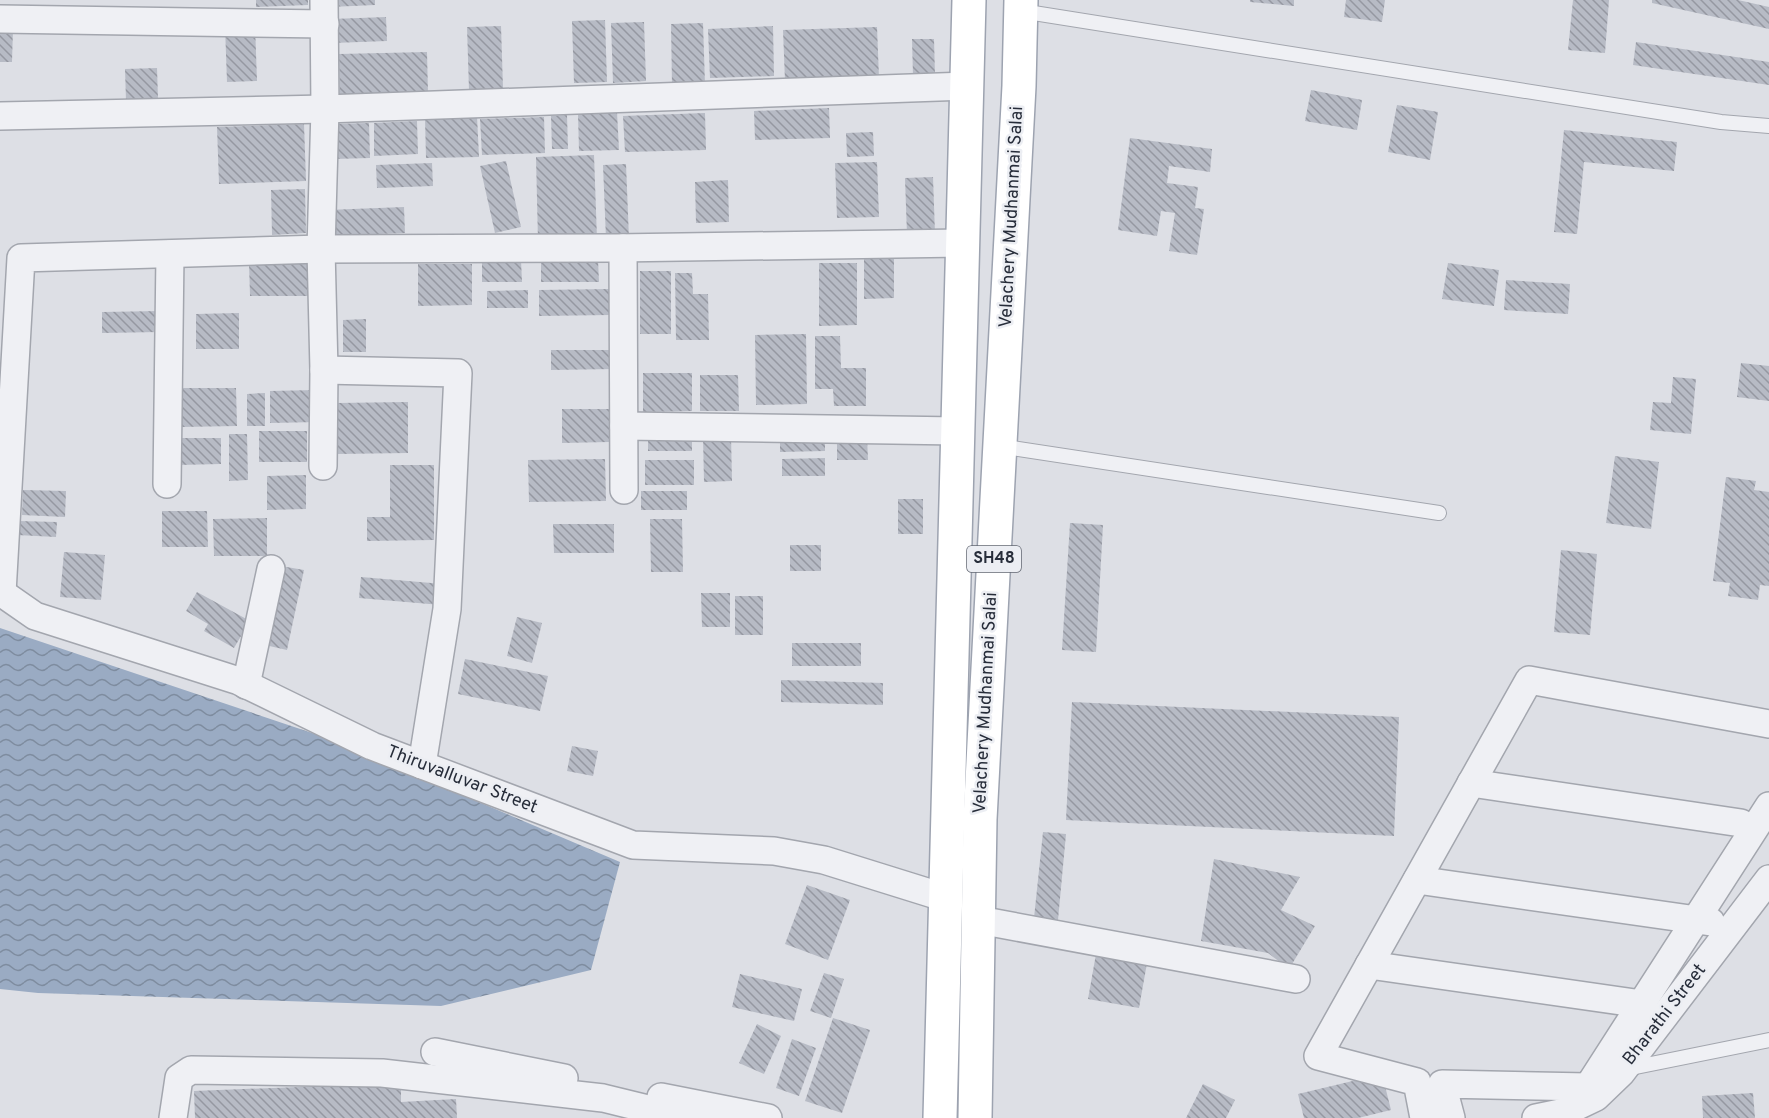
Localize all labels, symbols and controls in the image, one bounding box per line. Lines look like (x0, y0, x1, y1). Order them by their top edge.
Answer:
street label: Velachery Mudhanmai Salai (995, 106, 1029, 328)
road number: SH48 (967, 546, 1021, 572)
street label: Velachery Mudhanmai Salai (969, 592, 1003, 814)
street label: Thiruvalluvar Street (383, 741, 541, 819)
street label: Bharathi Street (1618, 960, 1712, 1070)

